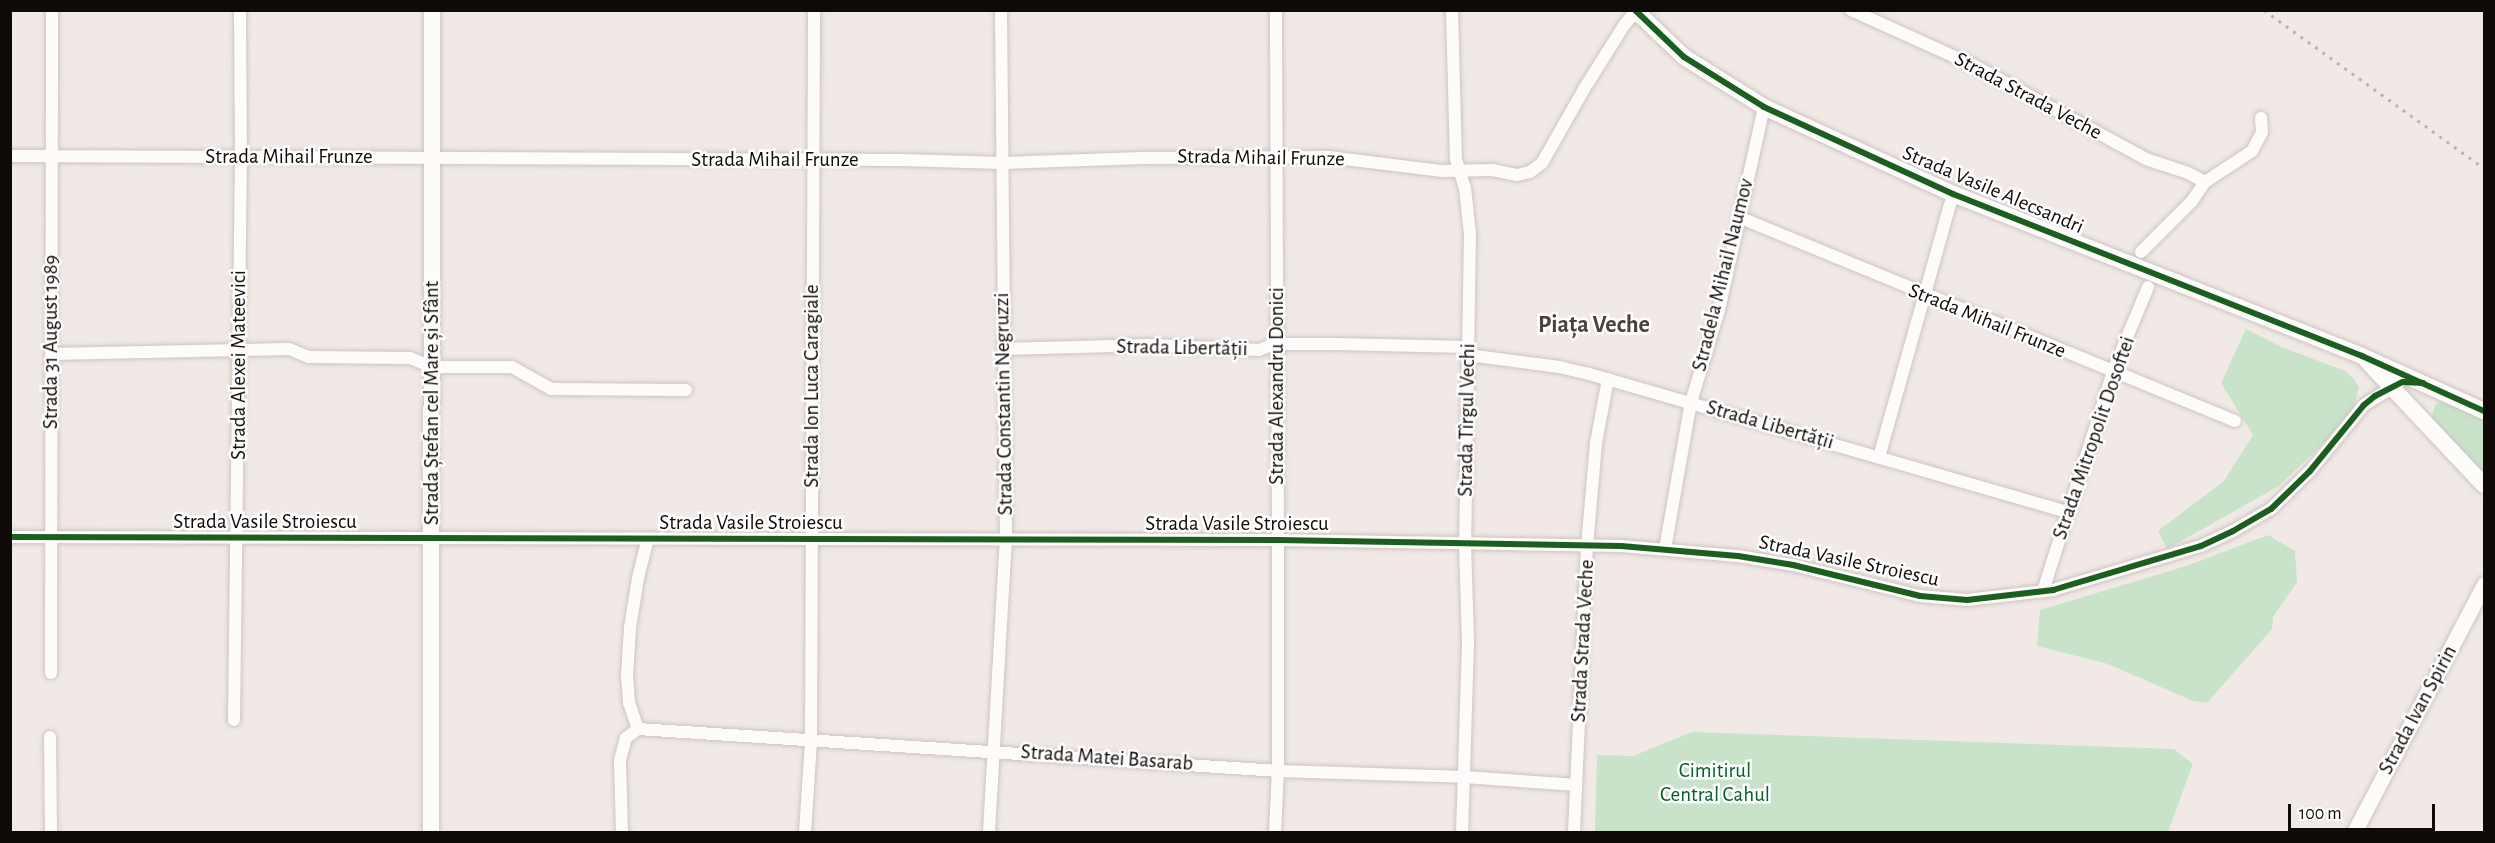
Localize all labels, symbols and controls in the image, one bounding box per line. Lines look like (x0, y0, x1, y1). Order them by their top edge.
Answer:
street label: Strada Strada Veche (1950, 47, 2106, 145)
street label: Strada Vasile Alecsandri (1899, 140, 2087, 240)
street label: Strada Mihail Frunze (205, 144, 373, 170)
street label: Strada Mihail Frunze (1177, 144, 1345, 172)
street label: Strada Mihail Frunze (691, 147, 859, 173)
street label: Stradela Mihail Naumov (1687, 176, 1759, 374)
street label: Strada 31 August 1989 (38, 255, 64, 429)
street label: Strada Alexei Mateevici (226, 270, 252, 460)
street label: Strada Mihail Frunze (1905, 278, 2069, 364)
street label: Strada Ștefan cel Mare și Sfânt (419, 281, 445, 525)
street label: Strada Ion Luca Caragiale (799, 284, 825, 488)
street label: Strada Alexandru Donici (1264, 287, 1290, 485)
street label: Strada Constantin Negruzzi (989, 292, 1019, 516)
district label: Piața Veche (1538, 312, 1650, 340)
street label: Strada Mitropolit Dosoftei (2047, 333, 2141, 543)
street label: Strada Libertății (1116, 334, 1248, 362)
street label: Strada Tîrgul Vechi (1453, 343, 1481, 497)
street label: Strada Libertății (1703, 395, 1837, 455)
street label: Strada Vasile Stroiescu (173, 509, 357, 535)
street label: Strada Vasile Stroiescu (659, 510, 843, 536)
street label: Strada Vasile Stroiescu (1145, 511, 1329, 537)
street label: Strada Vasile Stroiescu (1757, 530, 1941, 592)
street label: Strada Strada Veche (1566, 559, 1600, 723)
street label: Strada Ivan Spirin (2373, 641, 2463, 779)
street label: Strada Matei Basarab (1020, 739, 1194, 777)
park label: Cimitirul Central Cahul (1660, 758, 1770, 808)
scale bar (2291, 792, 2438, 830)
text: 100 m (2299, 805, 2342, 823)

